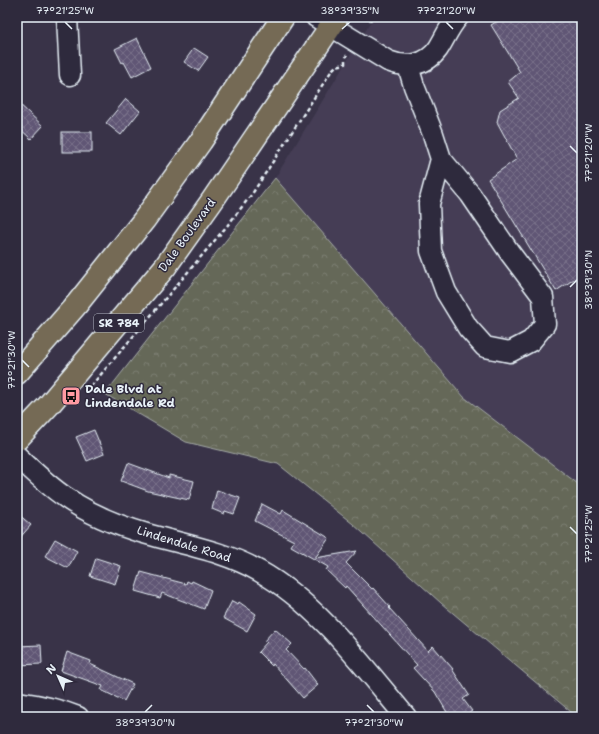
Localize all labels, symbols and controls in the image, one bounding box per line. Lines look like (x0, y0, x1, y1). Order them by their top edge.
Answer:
text: 77°21'25"W (36, 4, 95, 17)
text: 38°39'35"N (321, 4, 380, 17)
text: 77°21'20"W (416, 4, 476, 17)
text: 77°21'20"W (582, 123, 595, 183)
street label: Dale Boulevard (155, 195, 219, 275)
text: 38°39'30"N (582, 250, 595, 310)
road number: SR 784 (94, 314, 144, 332)
text: 77°21'30"W (5, 330, 18, 390)
place label: Dale Blvd at Lindendale Rd (85, 381, 175, 411)
bus stop icon: Dale Blvd at Lindendale Rd (60, 385, 82, 407)
text: 77°21'25"W (582, 504, 595, 563)
street label: Lindendale Road (135, 522, 234, 566)
north arrow (38, 656, 78, 696)
text: N (43, 661, 60, 678)
text: 38°39'30"N (115, 716, 175, 729)
text: 77°21'30"W (344, 716, 404, 729)

